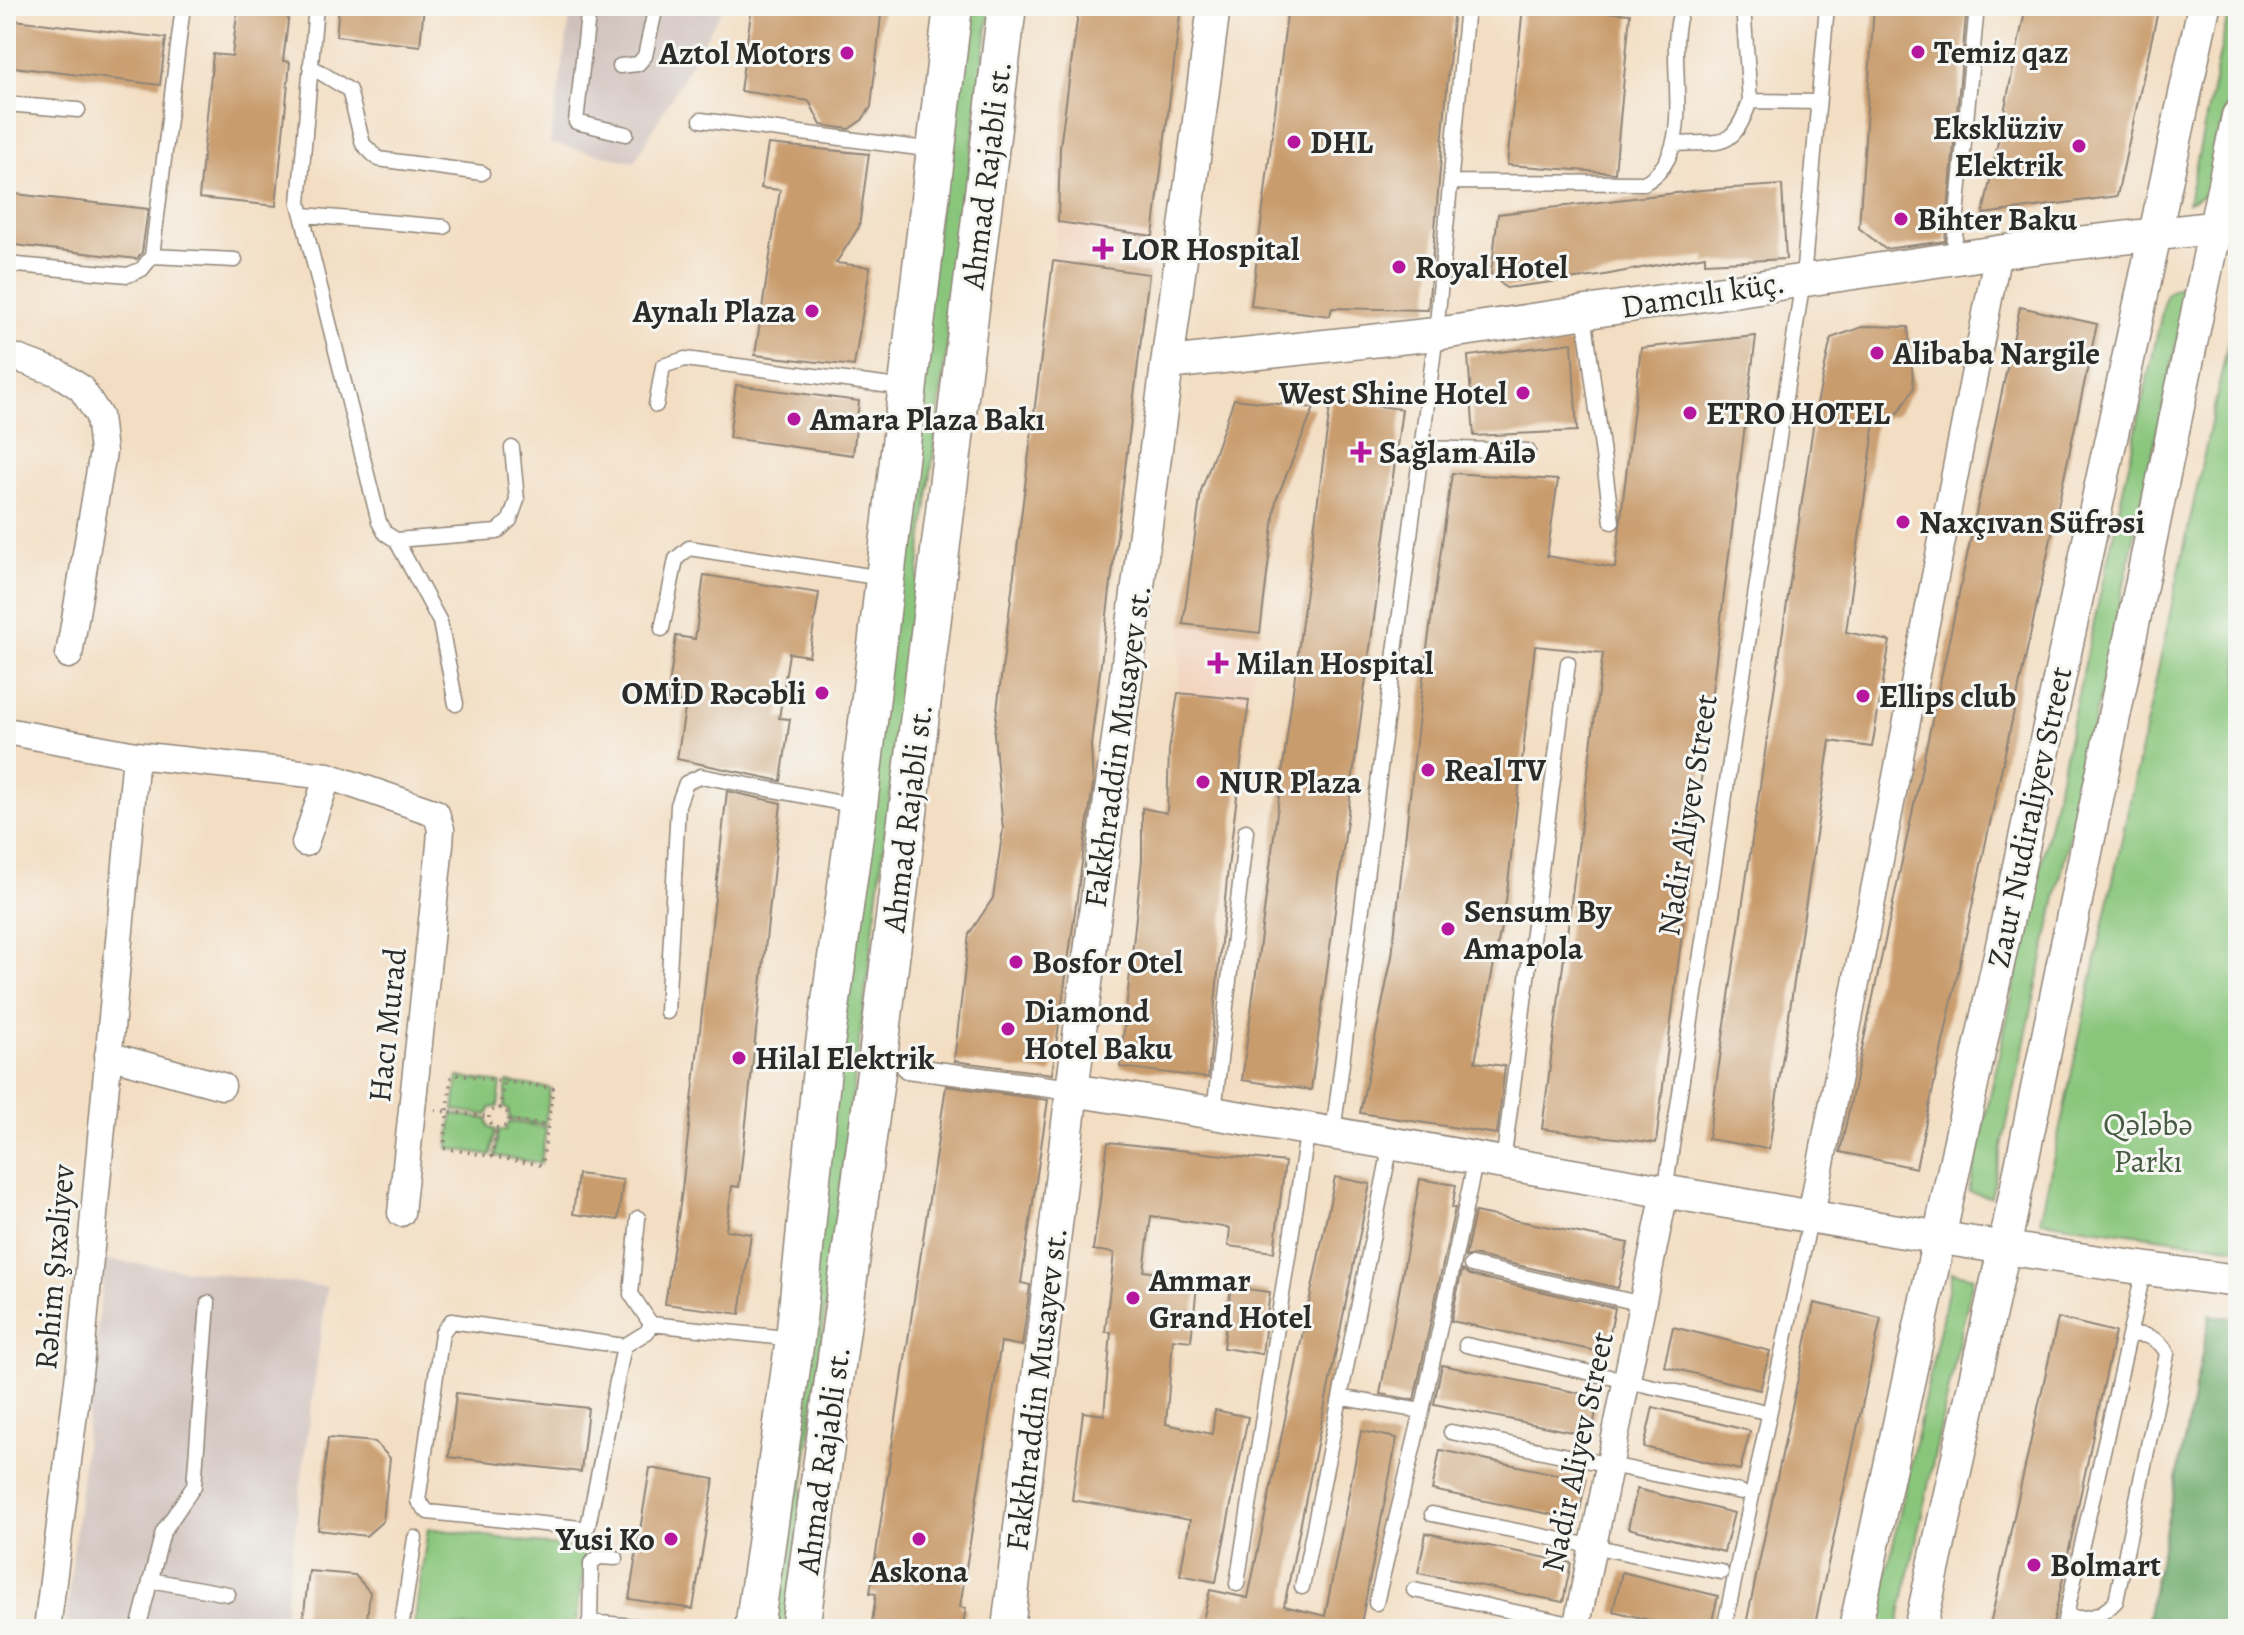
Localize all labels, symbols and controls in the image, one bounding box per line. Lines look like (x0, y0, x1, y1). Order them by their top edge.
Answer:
place label: Temiz qaz (1934, 30, 2068, 74)
place label: Aztol Motors (658, 31, 831, 75)
marker: Temiz qaz (1909, 43, 1927, 61)
marker: Aztol Motors (838, 44, 856, 62)
street label: Ahmad Rajabli st. (950, 58, 1022, 293)
place label: Eksklüziv Elektrik (1933, 106, 2064, 187)
place label: DHL (1310, 120, 1373, 164)
marker: DHL (1285, 133, 1303, 151)
marker: Eksklüziv Elektrik (2070, 137, 2088, 155)
place label: Bihter Baku (1917, 197, 2078, 241)
marker: Bihter Baku (1892, 210, 1910, 228)
place label: LOR Hospital (1121, 227, 1300, 271)
marker: LOR Hospital (1092, 238, 1114, 260)
place label: Royal Hotel (1415, 245, 1569, 289)
marker: Royal Hotel (1390, 258, 1408, 276)
street label: Damcılı küç. (1618, 259, 1788, 329)
place label: Aynalı Plaza (632, 289, 797, 333)
marker: Aynalı Plaza (803, 302, 821, 320)
place label: Alibaba Nargile (1892, 331, 2100, 375)
marker: Alibaba Nargile (1868, 344, 1886, 362)
place label: West Shine Hotel (1278, 371, 1508, 415)
marker: West Shine Hotel (1514, 384, 1532, 402)
place label: ETRO HOTEL (1706, 391, 1890, 435)
place label: Amara Plaza Bakı (809, 397, 1045, 441)
marker: ETRO HOTEL (1681, 404, 1699, 422)
marker: Amara Plaza Bakı (785, 410, 803, 428)
place label: Sağlam Ailə (1379, 430, 1536, 474)
marker: Sağlam Ailə (1350, 441, 1372, 463)
place label: Naxçıvan Süfrəsi (1919, 500, 2145, 544)
marker: Naxçıvan Süfrəsi (1894, 513, 1912, 531)
street label: Fakkhraddin Musayev st. (1073, 582, 1161, 910)
place label: Milan Hospital (1236, 641, 1434, 685)
marker: Milan Hospital (1207, 652, 1229, 674)
street label: Zaur Nudiraliyev Street (1976, 662, 2082, 972)
place label: OMİD Rəcəbli (621, 671, 806, 715)
place label: Ellips club (1879, 674, 2016, 718)
marker: OMİD Rəcəbli (813, 684, 831, 702)
marker: Ellips club (1854, 687, 1872, 705)
street label: Nadir Aliyev Street (1646, 691, 1728, 939)
street label: Ahmad Rajabli st. (871, 701, 943, 936)
place label: Real TV (1444, 748, 1547, 792)
place label: NUR Plaza (1219, 760, 1362, 804)
marker: Real TV (1419, 761, 1437, 779)
marker: NUR Plaza (1194, 773, 1212, 791)
place label: Sensum By Amapola (1463, 889, 1612, 970)
marker: Sensum By Amapola (1439, 920, 1457, 938)
place label: Bosfor Otel (1032, 940, 1183, 984)
street label: Hacı Murad (357, 945, 417, 1104)
marker: Bosfor Otel (1007, 953, 1025, 971)
place label: Diamond Hotel Baku (1024, 989, 1173, 1070)
marker: Diamond Hotel Baku (999, 1020, 1017, 1038)
place label: Hilal Elektrik (755, 1036, 935, 1080)
marker: Hilal Elektrik (730, 1049, 748, 1067)
park label: Qələbə Parkı (2103, 1102, 2193, 1183)
street label: Rəhim Şıxəliyev (23, 1162, 85, 1372)
street label: Fakkhraddin Musayev st. (994, 1225, 1078, 1553)
place label: Ammar Grand Hotel (1148, 1258, 1312, 1339)
marker: Ammar Grand Hotel (1124, 1289, 1142, 1307)
street label: Nadir Aliyev Street (1530, 1328, 1624, 1576)
street label: Ahmad Rajabli st. (785, 1343, 861, 1578)
place label: Yusi Ko (555, 1517, 655, 1561)
marker: Yusi Ko (662, 1530, 680, 1548)
marker: Askona (910, 1530, 928, 1548)
place label: Bolmart (2050, 1543, 2161, 1587)
place label: Askona (868, 1549, 969, 1593)
marker: Bolmart (2025, 1556, 2043, 1574)

